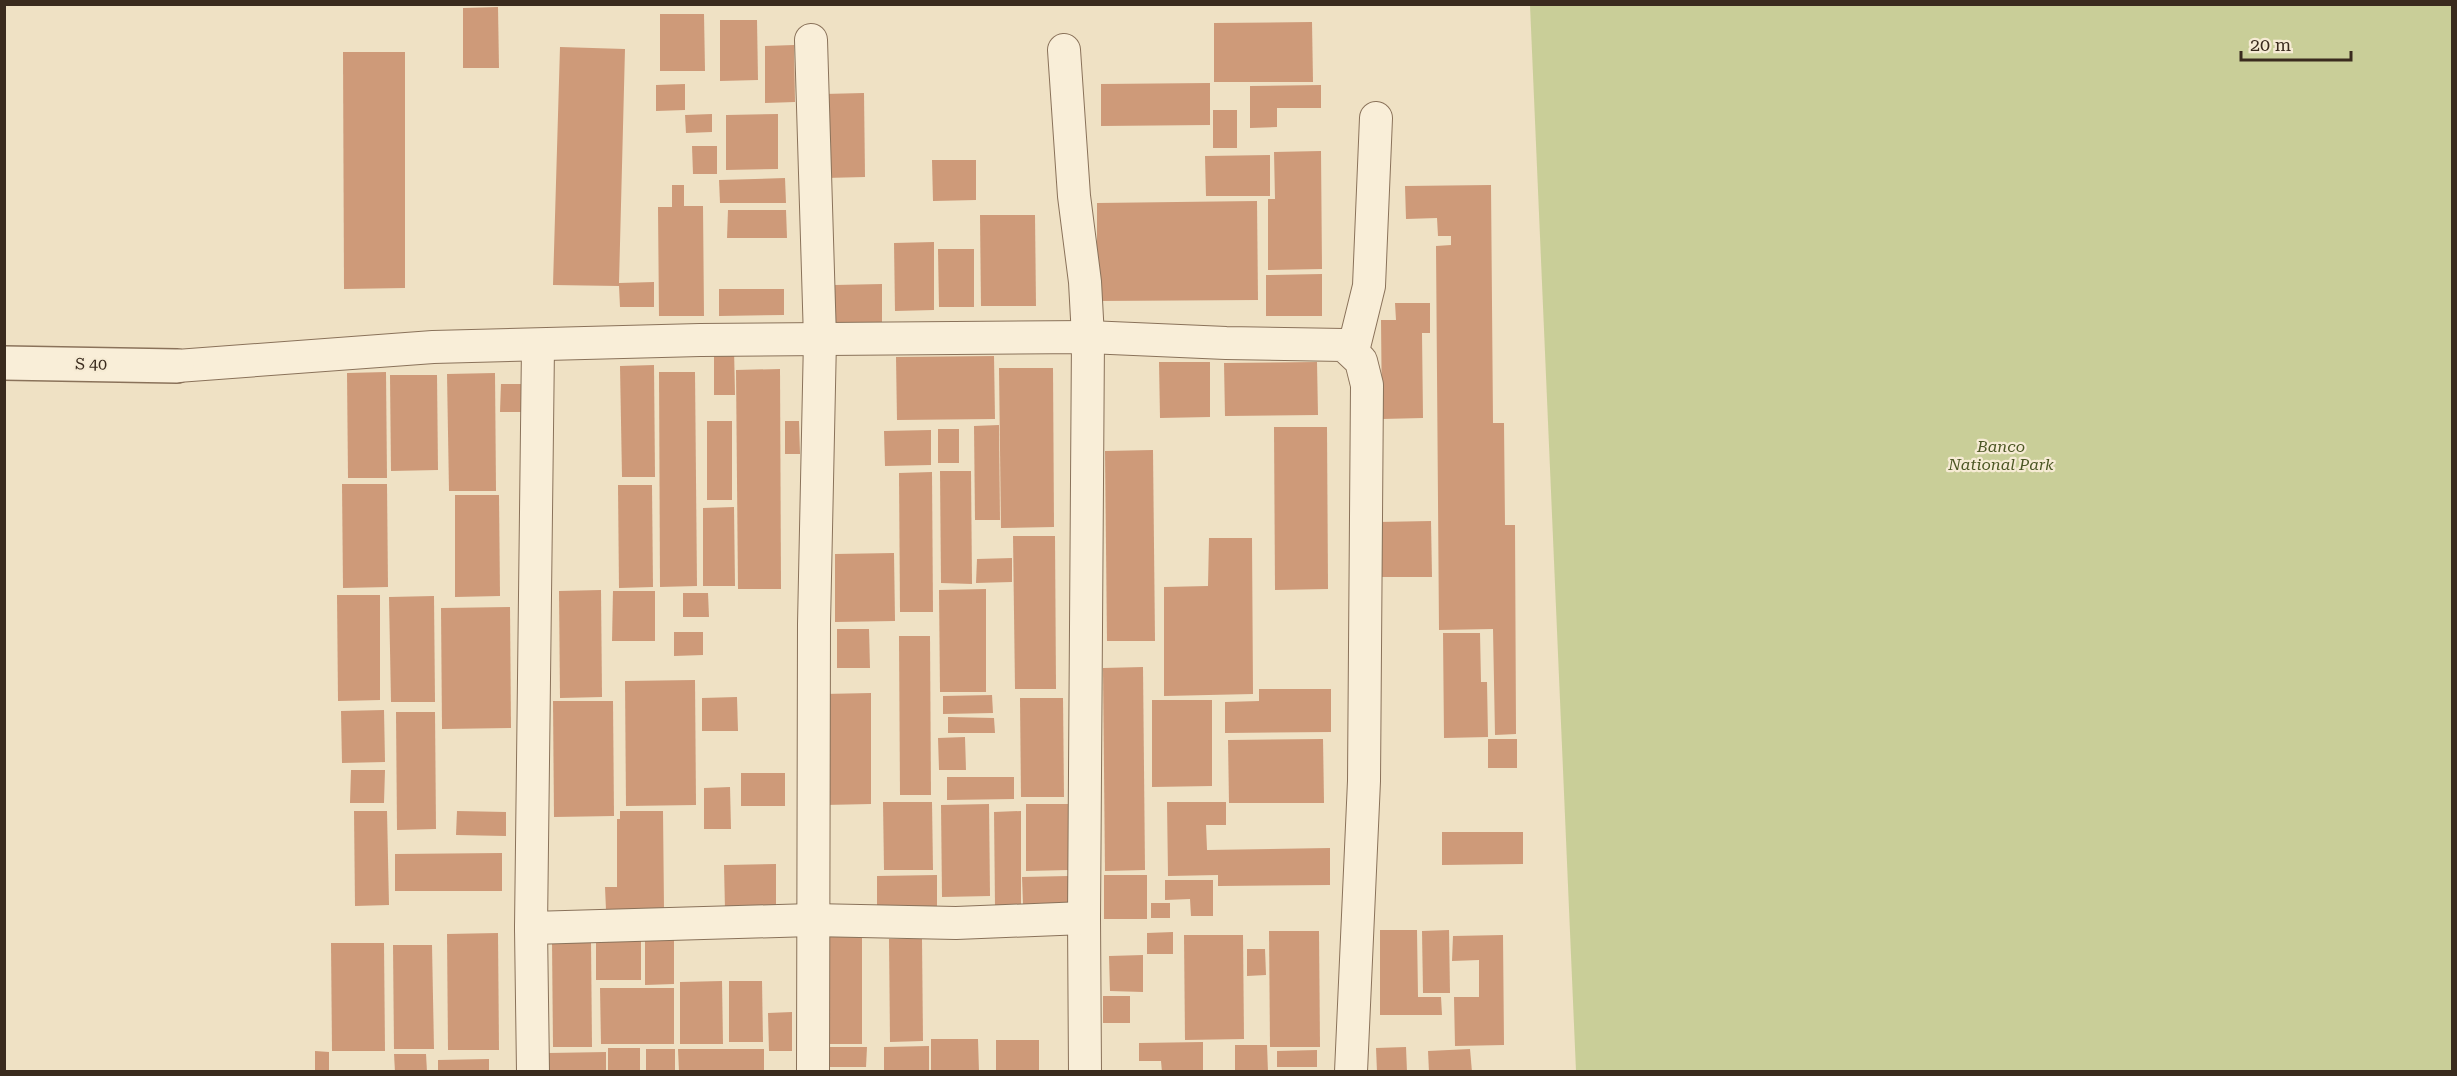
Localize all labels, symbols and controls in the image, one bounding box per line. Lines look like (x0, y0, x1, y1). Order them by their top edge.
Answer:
scale bar (2241, 24, 2350, 62)
text: 20 m (2250, 34, 2291, 55)
street label: S 40 (75, 354, 107, 374)
park label: Banco National Park (1947, 437, 2054, 474)

